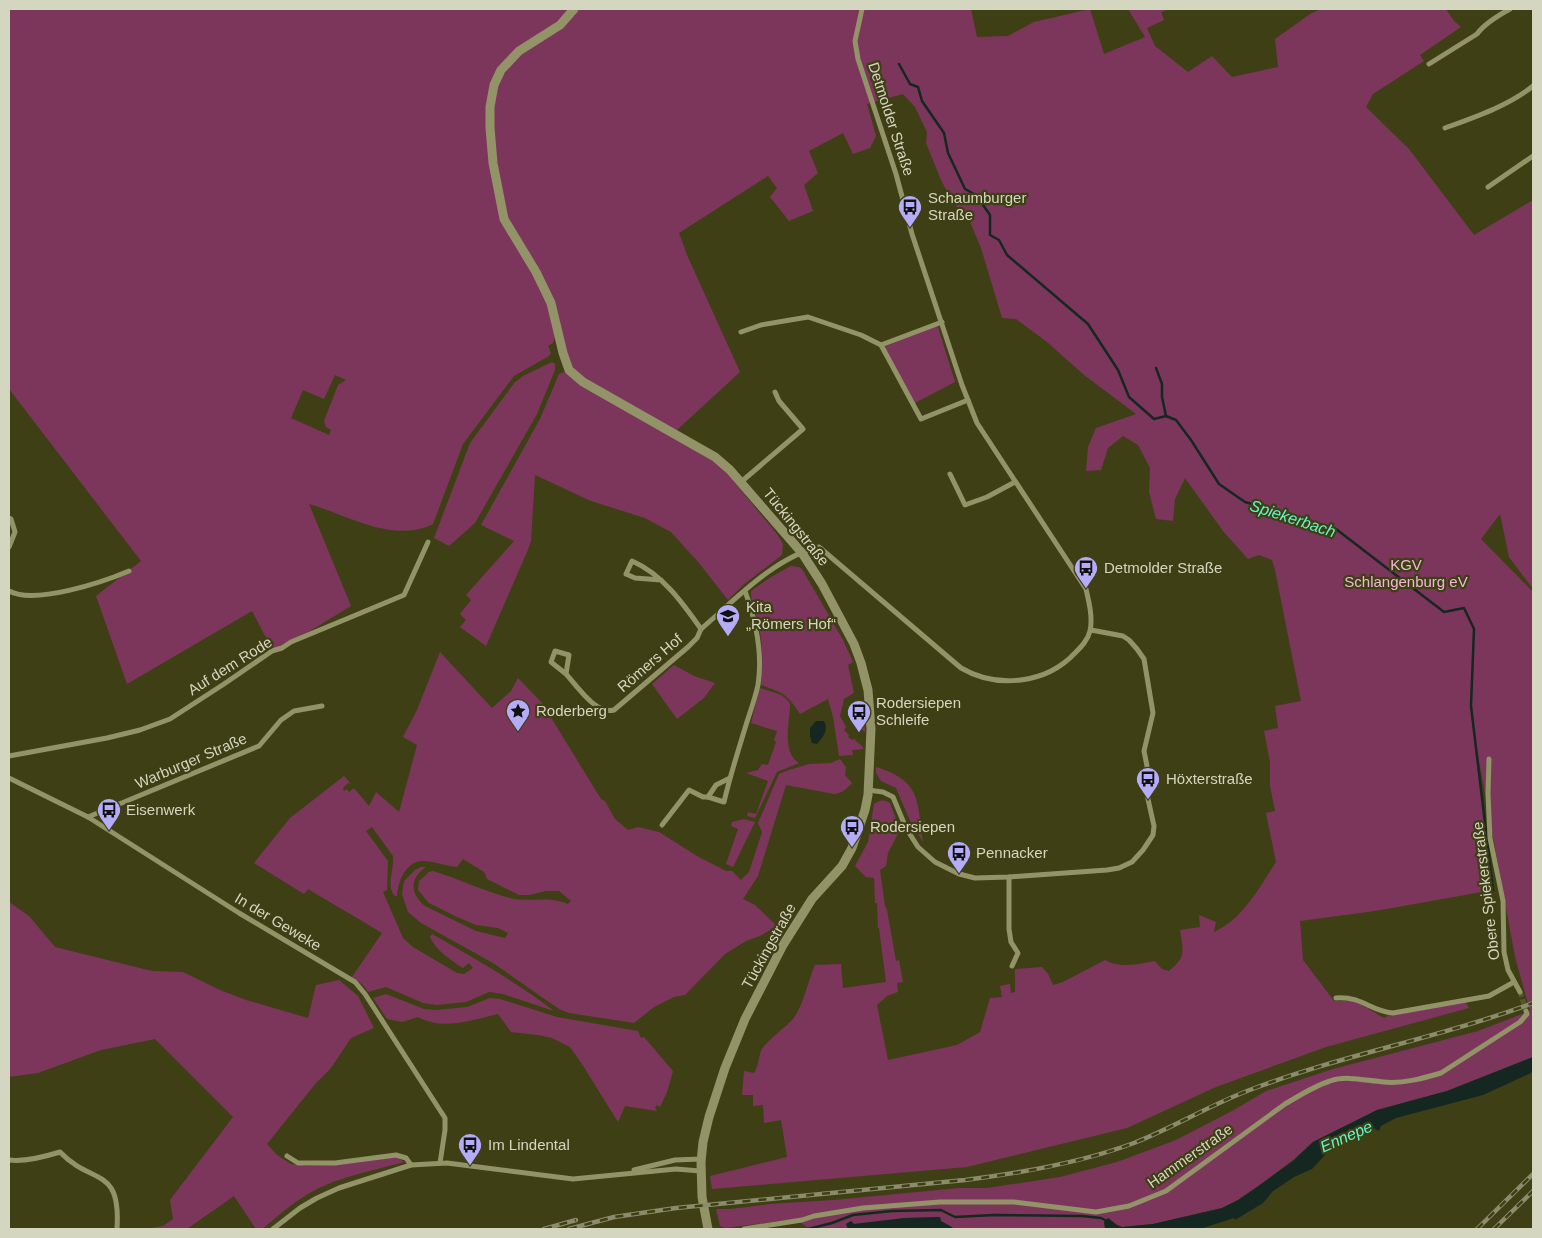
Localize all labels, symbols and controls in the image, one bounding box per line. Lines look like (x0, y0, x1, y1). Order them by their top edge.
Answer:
street label: Detmolder Straße (865, 60, 918, 178)
place label: Schaumburger Straße (928, 189, 1026, 223)
bus stop icon: Schaumburger Straße (897, 194, 923, 228)
street label: Tückingstraße (760, 484, 833, 569)
water label: Spiekerbach (1248, 497, 1338, 540)
bus stop icon: Detmolder Straße (1073, 555, 1099, 589)
park label: KGV Schlangenburg eV (1344, 556, 1468, 590)
place label: Detmolder Straße (1104, 559, 1222, 576)
place label: Kita „Römers Hof“ (746, 598, 836, 632)
school or university icon: Kita „Römers Hof“ (715, 603, 741, 637)
street label: Römers Hof (614, 629, 686, 695)
street label: Auf dem Rode (185, 633, 275, 698)
place label: Rodersiepen Schleife (876, 694, 961, 728)
place icon: Roderberg (505, 698, 531, 732)
bus stop icon: Rodersiepen Schleife (846, 699, 872, 733)
place label: Roderberg (536, 702, 607, 719)
street label: Warburger Straße (132, 729, 249, 792)
bus stop icon: Höxterstraße (1135, 766, 1161, 800)
place label: Höxterstraße (1166, 770, 1253, 787)
bus stop icon: Eisenwerk (96, 797, 122, 831)
place label: Eisenwerk (126, 801, 196, 818)
bus stop icon: Rodersiepen (839, 814, 865, 848)
place label: Rodersiepen (870, 818, 955, 835)
street label: Obere Spiekerstraße (1469, 821, 1502, 961)
bus stop icon: Pennacker (946, 840, 972, 874)
place label: Pennacker (976, 844, 1048, 861)
street label: In der Geweke (232, 889, 324, 954)
street label: Tückingstraße (738, 900, 799, 991)
water label: Ennepe (1318, 1117, 1375, 1155)
street label: Hammerstraße (1144, 1120, 1236, 1191)
bus stop icon: Im Lindental (457, 1132, 483, 1166)
place label: Im Lindental (488, 1136, 570, 1153)

